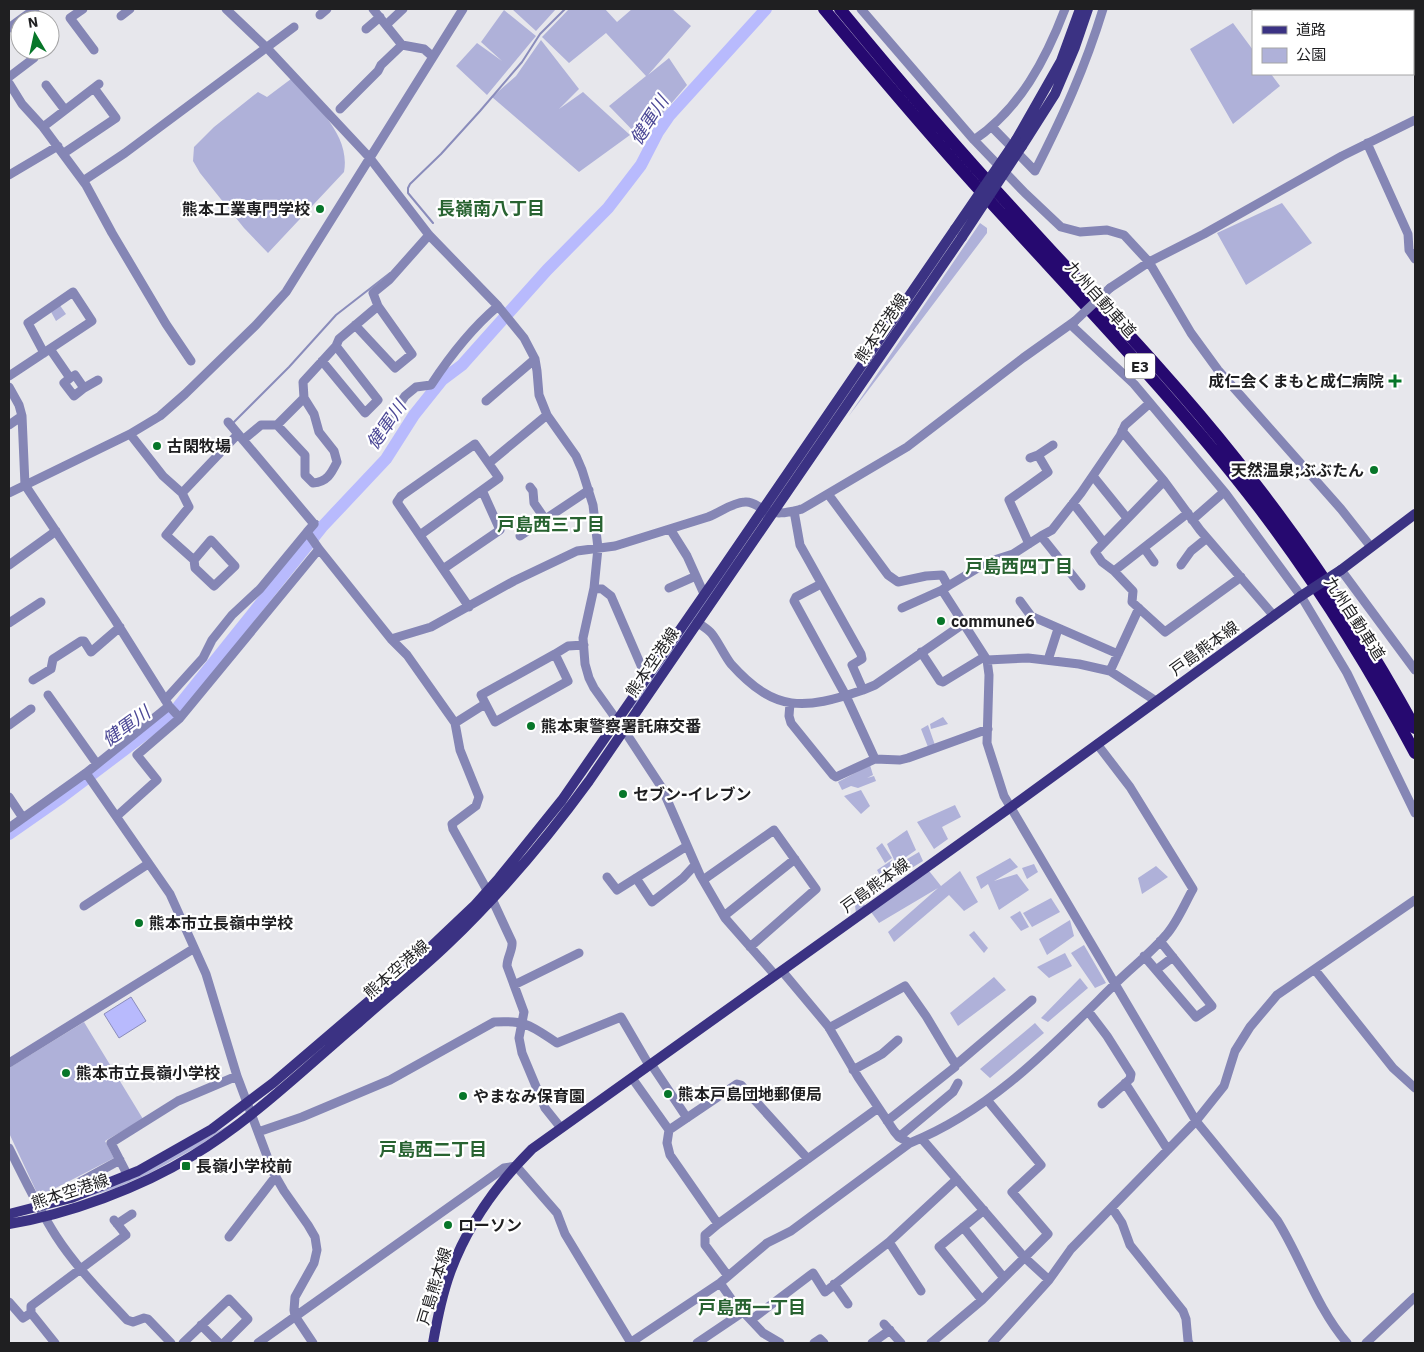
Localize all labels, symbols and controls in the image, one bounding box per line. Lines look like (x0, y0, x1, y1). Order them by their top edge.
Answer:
north arrow (10, 10, 60, 60)
legend (1252, 10, 1414, 75)
text: N (27, 12, 39, 32)
text: 道路 (1296, 20, 1326, 39)
text: 公園 (1296, 45, 1326, 64)
water label: 健軍川 (625, 89, 674, 149)
district label: 長嶺南八丁目 (437, 197, 545, 220)
place label: 熊本工業専門学校 (182, 199, 310, 219)
marker: 熊本工業専門学校 (314, 203, 326, 215)
street label: 九州自動車道 (1061, 257, 1141, 341)
street label: 熊本空港線 (850, 289, 912, 367)
road number: E3 (1125, 354, 1155, 378)
place label: 成仁会くまもと成仁病院 (1208, 371, 1384, 391)
marker: 成仁会くまもと成仁病院 (1388, 374, 1402, 388)
water label: 健軍川 (361, 395, 412, 454)
place label: 古閑牧場 (167, 436, 231, 456)
marker: 古閑牧場 (151, 440, 163, 452)
place label: 天然温泉;ぶぶたん (1231, 460, 1364, 480)
marker: 天然温泉;ぶぶたん (1368, 464, 1380, 476)
district label: 戸島西三丁目 (497, 513, 605, 536)
district label: 戸島西四丁目 (965, 555, 1073, 578)
street label: 九州自動車道 (1320, 572, 1390, 664)
place label: commune6 (951, 611, 1035, 631)
marker: commune6 (935, 615, 947, 627)
street label: 戸島熊本線 (1166, 616, 1242, 680)
street label: 熊本空港線 (621, 623, 683, 701)
water label: 健軍川 (97, 700, 156, 751)
place label: 熊本東警察署託麻交番 (541, 716, 701, 736)
marker: 熊本東警察署託麻交番 (525, 720, 537, 732)
place label: セブン-イレブン (633, 784, 751, 804)
marker: セブン-イレブン (617, 788, 629, 800)
street label: 戸島熊本線 (837, 853, 913, 917)
place label: 熊本市立長嶺中学校 (149, 913, 293, 933)
marker: 熊本市立長嶺中学校 (133, 917, 145, 929)
street label: 熊本空港線 (359, 935, 433, 1003)
place label: 熊本市立長嶺小学校 (76, 1063, 220, 1083)
marker: 熊本市立長嶺小学校 (60, 1067, 72, 1079)
place label: 熊本戸島団地郵便局 (678, 1084, 822, 1104)
place label: やまなみ保育園 (473, 1086, 585, 1106)
marker: 熊本戸島団地郵便局 (662, 1088, 674, 1100)
marker: やまなみ保育園 (457, 1090, 469, 1102)
district label: 戸島西二丁目 (379, 1138, 487, 1161)
place label: 長嶺小学校前 (196, 1156, 292, 1176)
marker: 長嶺小学校前 (180, 1160, 192, 1172)
street label: 熊本空港線 (29, 1169, 111, 1213)
place label: ローソン (458, 1215, 522, 1235)
marker: ローソン (442, 1219, 454, 1231)
street label: 戸島熊本線 (413, 1245, 455, 1327)
district label: 戸島西一丁目 (698, 1296, 806, 1319)

